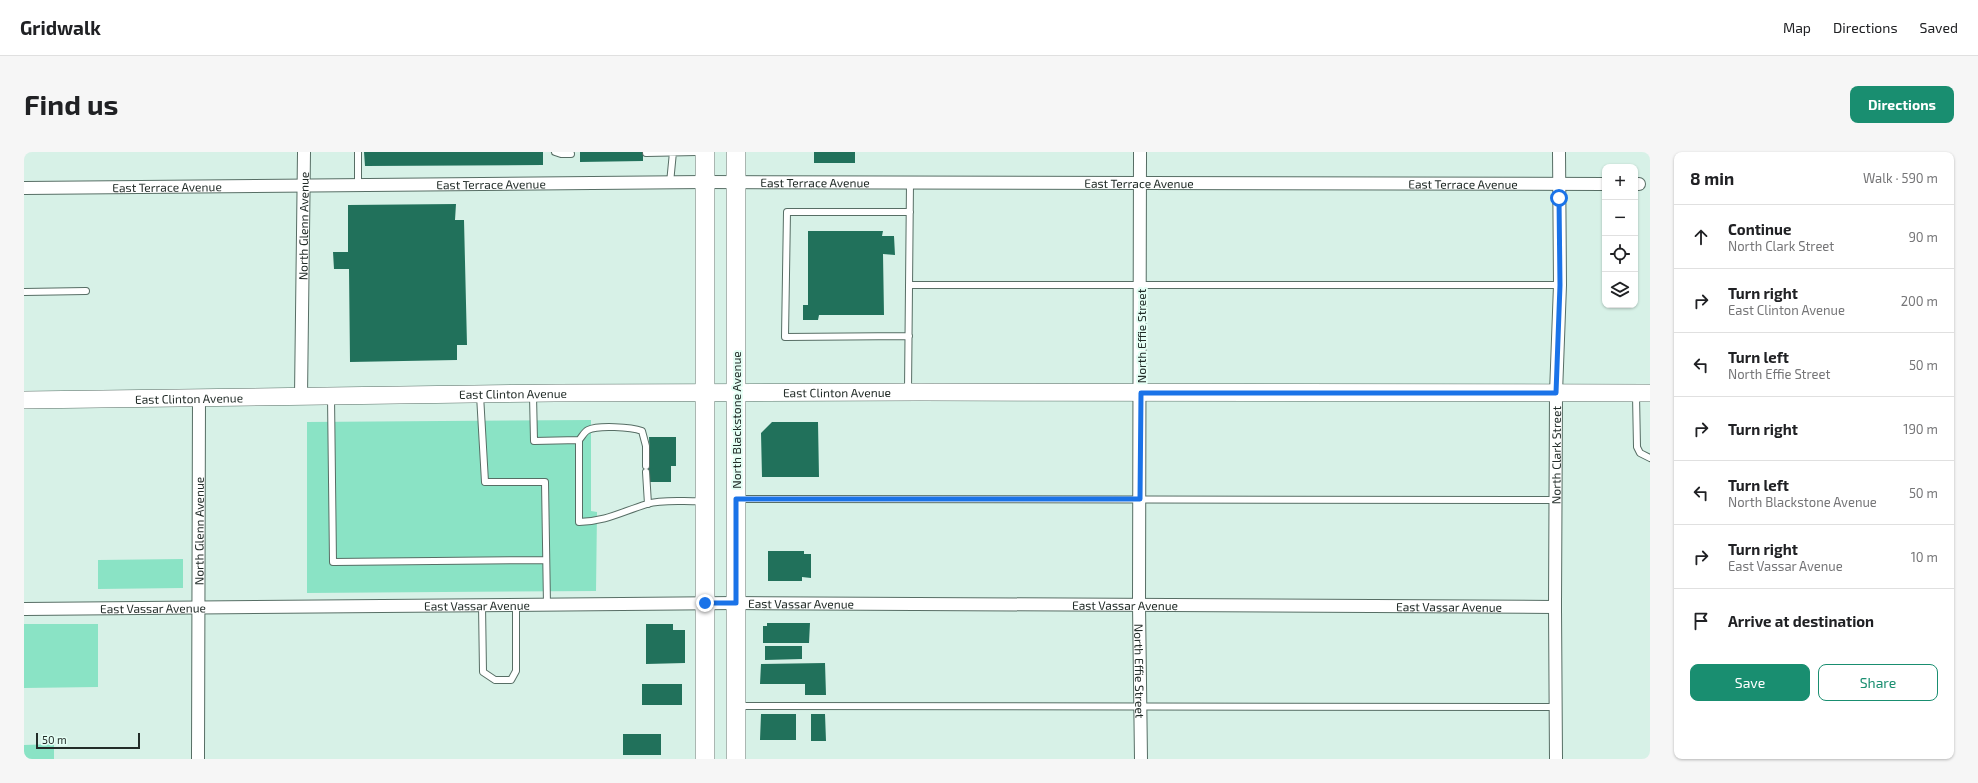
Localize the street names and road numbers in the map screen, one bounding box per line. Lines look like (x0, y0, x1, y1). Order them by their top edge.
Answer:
street label: North Glenn Avenue (295, 172, 311, 280)
street label: East Terrace Avenue (760, 175, 870, 189)
street label: East Terrace Avenue (436, 176, 546, 191)
street label: East Terrace Avenue (1084, 176, 1194, 190)
street label: East Terrace Avenue (1408, 177, 1518, 191)
street label: East Terrace Avenue (112, 179, 222, 194)
street label: North Effie Street (1134, 288, 1148, 383)
street label: North Blackstone Avenue (729, 351, 743, 489)
street label: East Clinton Avenue (783, 385, 891, 399)
street label: East Clinton Avenue (459, 386, 567, 401)
street label: East Clinton Avenue (135, 390, 243, 406)
street label: North Clark Street (1548, 405, 1563, 504)
street label: North Glenn Avenue (191, 477, 206, 585)
street label: East Vassar Avenue (748, 596, 854, 611)
street label: East Vassar Avenue (424, 598, 530, 613)
street label: East Vassar Avenue (1072, 598, 1178, 612)
street label: East Vassar Avenue (1396, 599, 1502, 614)
street label: East Vassar Avenue (100, 600, 206, 615)
street label: North Effie Street (1132, 624, 1147, 719)

